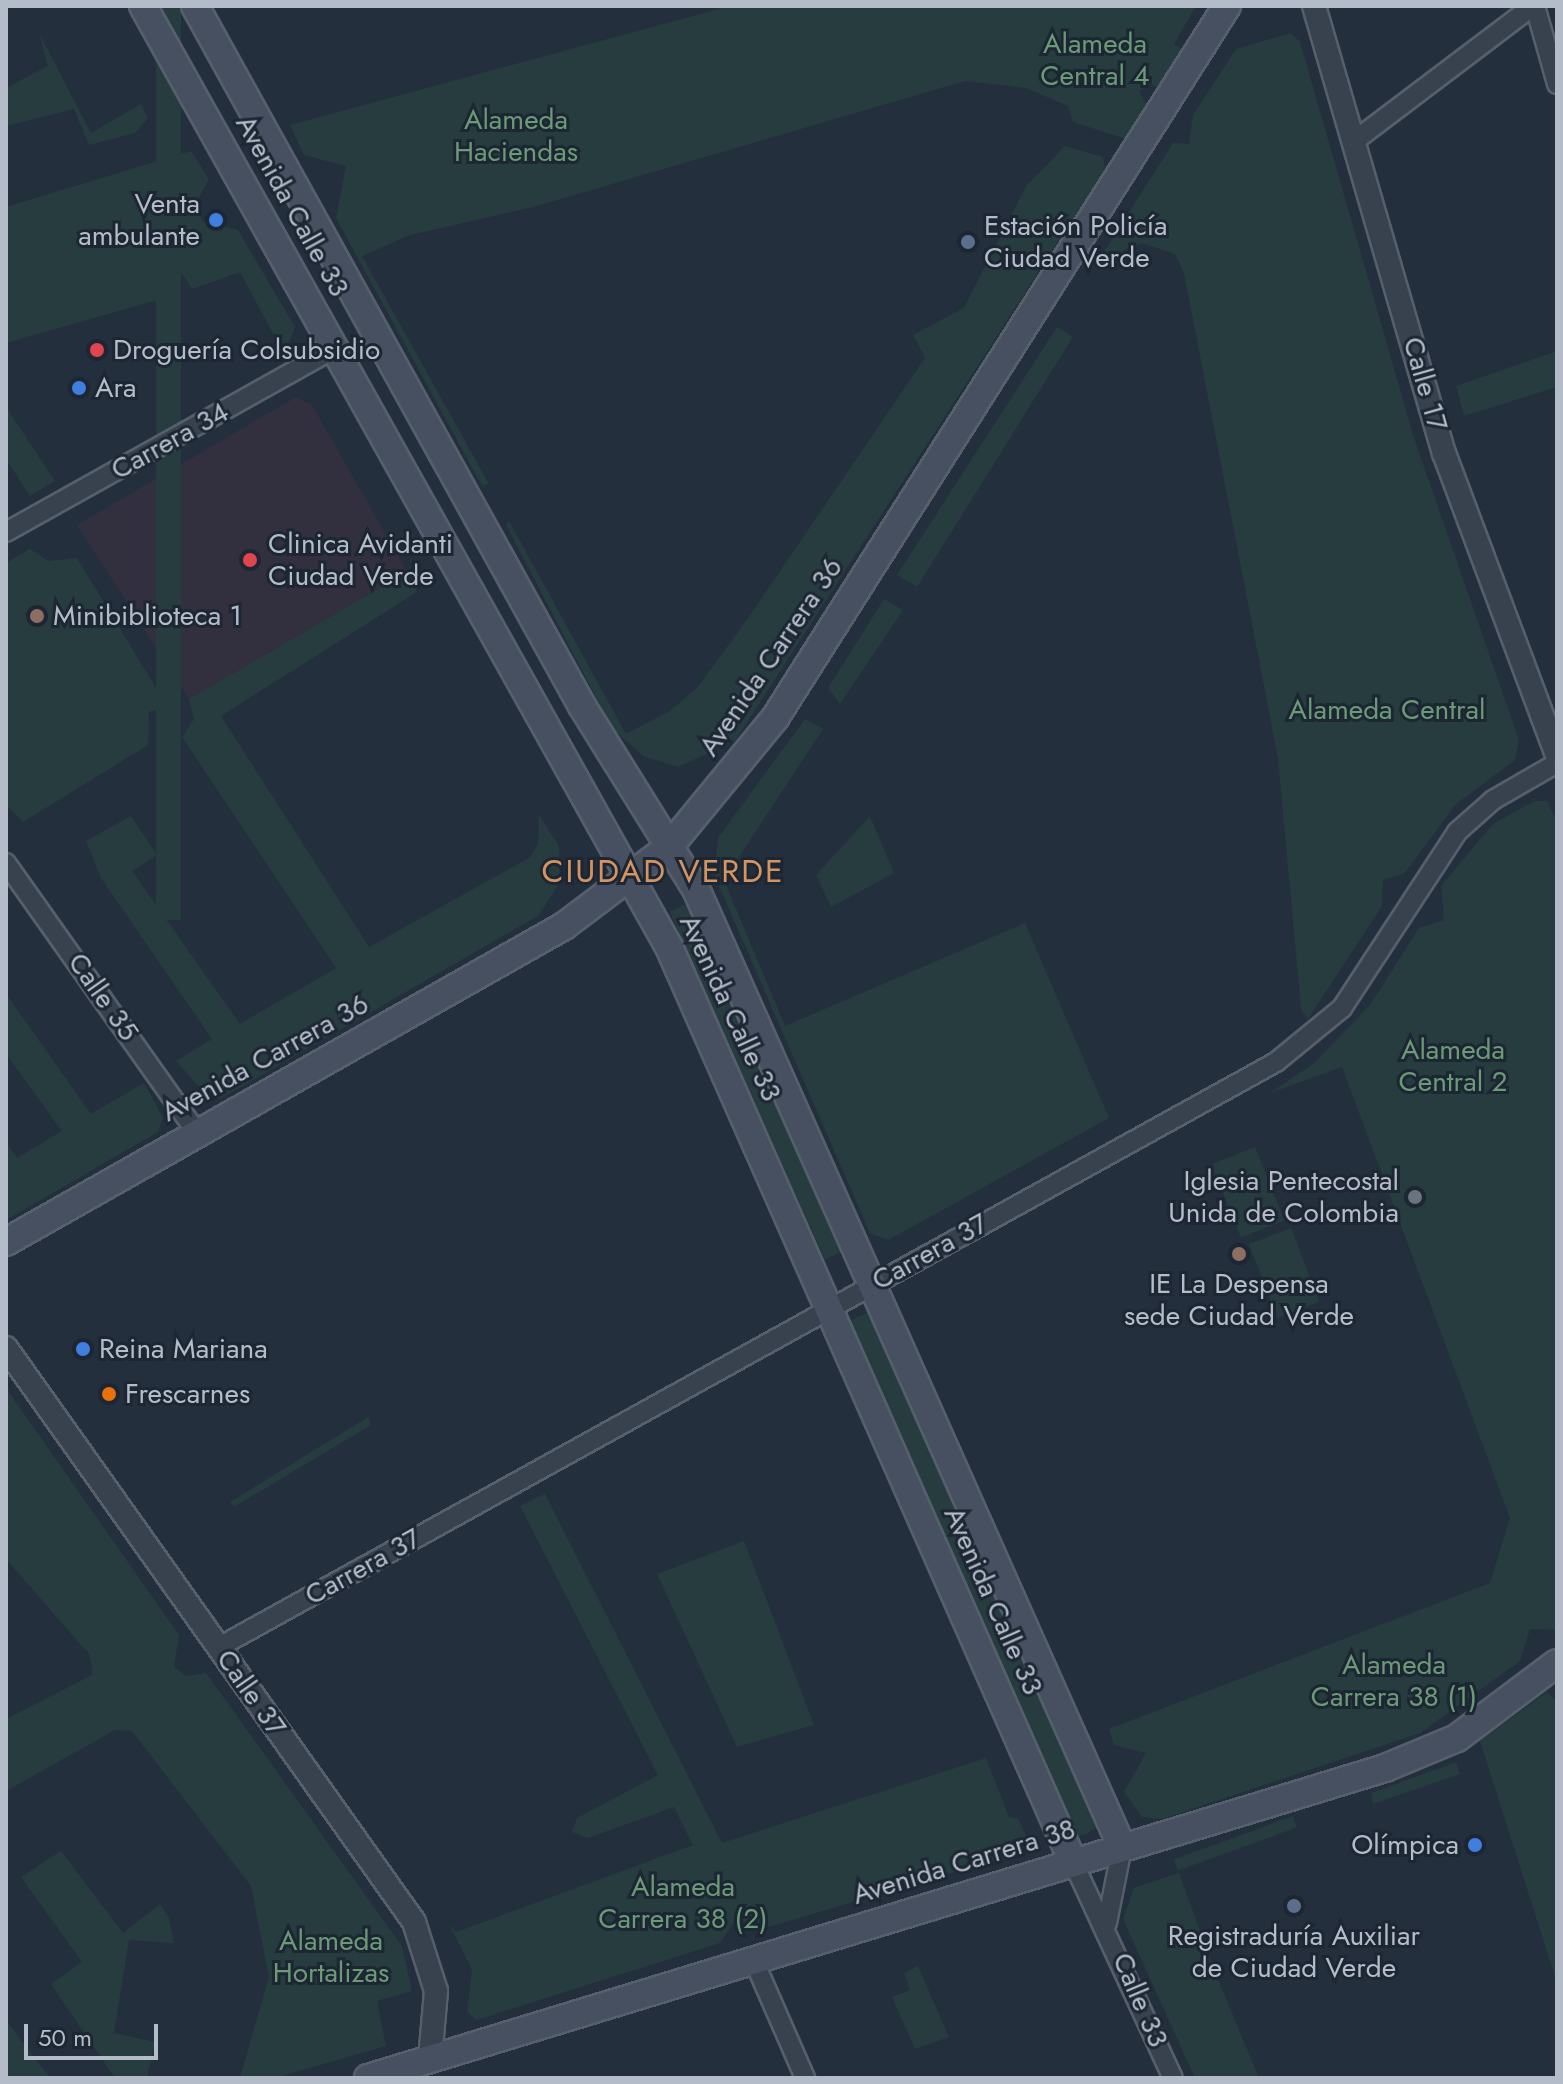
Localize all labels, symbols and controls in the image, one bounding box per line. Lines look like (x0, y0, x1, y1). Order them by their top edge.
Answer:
park label: Alameda Central 4 (1040, 27, 1150, 93)
park label: Alameda Haciendas (454, 103, 578, 169)
street label: Avenida Calle 33 (228, 109, 356, 303)
place label: Venta ambulante (78, 187, 200, 253)
place label: Estación Policía Ciudad Verde (984, 209, 1168, 275)
marker: Venta ambulante (207, 211, 225, 229)
marker: Estación Policía Ciudad Verde (959, 233, 977, 251)
place label: Droguería Colsubsidio (113, 333, 380, 367)
street label: Calle 17 (1396, 333, 1454, 435)
marker: Droguería Colsubsidio (88, 341, 106, 359)
place label: Ara (95, 371, 137, 405)
marker: Ara (70, 379, 88, 397)
street label: Carrera 34 (105, 395, 235, 487)
place label: Clinica Avidanti Ciudad Verde (268, 527, 453, 593)
marker: Clinica Avidanti Ciudad Verde (239, 549, 261, 571)
street label: Avenida Carrera 36 (692, 551, 850, 763)
place label: Minibiblioteca 1 (53, 599, 242, 633)
marker: Minibiblioteca 1 (28, 607, 46, 625)
park label: Alameda Central (1288, 693, 1486, 727)
district label: CIUDAD VERDE (541, 852, 785, 890)
street label: Avenida Calle 33 (672, 909, 788, 1107)
street label: Calle 35 (61, 947, 145, 1047)
street label: Avenida Carrera 36 (155, 987, 375, 1129)
park label: Alameda Central 2 (1399, 1033, 1507, 1099)
place label: Iglesia Pentecostal Unida de Colombia (1168, 1164, 1399, 1230)
marker: Iglesia Pentecostal Unida de Colombia (1406, 1188, 1424, 1206)
street label: Carrera 37 (866, 1207, 994, 1297)
marker: IE La Despensa sede Ciudad Verde (1230, 1245, 1248, 1263)
place label: IE La Despensa sede Ciudad Verde (1124, 1267, 1354, 1333)
place label: Reina Mariana (99, 1332, 268, 1366)
marker: Reina Mariana (74, 1340, 92, 1358)
place label: Frescarnes (125, 1377, 250, 1411)
marker: Frescarnes (100, 1385, 118, 1403)
street label: Avenida Calle 33 (937, 1502, 1049, 1700)
street label: Carrera 37 (299, 1522, 427, 1612)
street label: Calle 37 (209, 1643, 293, 1743)
park label: Alameda Carrera 38 (1) (1311, 1648, 1477, 1714)
street label: Avenida Carrera 38 (849, 1812, 1079, 1912)
place label: Olímpica (1351, 1828, 1459, 1862)
marker: Olímpica (1466, 1836, 1484, 1854)
park label: Alameda Carrera 38 (2) (598, 1870, 768, 1936)
marker: Registraduría Auxiliar de Ciudad Verde (1285, 1897, 1303, 1915)
place label: Registraduría Auxiliar de Ciudad Verde (1168, 1919, 1420, 1985)
park label: Alameda Hortalizas (273, 1924, 389, 1990)
street label: Calle 33 (1105, 1948, 1175, 2052)
scale bar (28, 2008, 162, 2058)
text: 50 m (38, 2020, 92, 2055)

